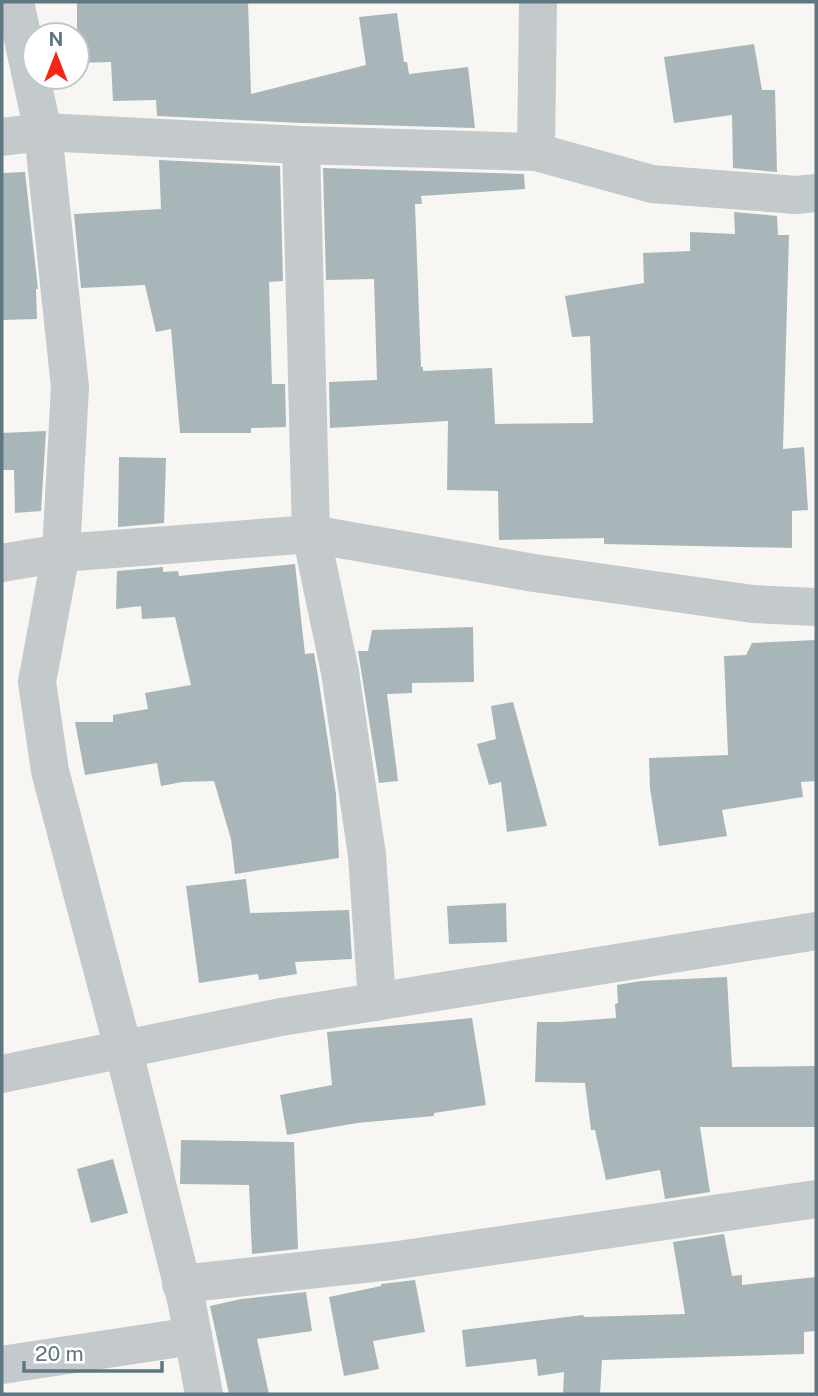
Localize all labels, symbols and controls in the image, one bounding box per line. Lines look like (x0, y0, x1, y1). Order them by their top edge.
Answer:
north arrow (21, 21, 91, 91)
text: N (49, 28, 63, 50)
scale bar (24, 1330, 163, 1374)
text: 20 m (35, 1341, 84, 1366)

